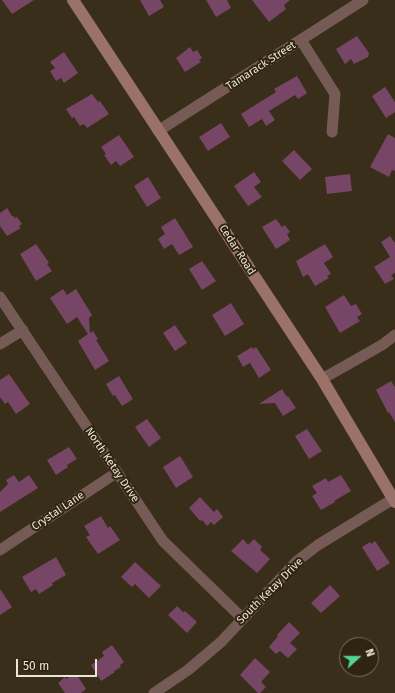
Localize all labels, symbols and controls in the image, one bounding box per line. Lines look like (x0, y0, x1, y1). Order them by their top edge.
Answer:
street label: Tamarack Street (224, 39, 298, 93)
street label: Cedar Road (216, 222, 258, 278)
street label: North Ketay Drive (82, 425, 142, 505)
street label: Crystal Lane (29, 489, 87, 533)
street label: South Ketay Drive (234, 555, 306, 627)
north arrow (339, 637, 379, 677)
text: N (362, 647, 377, 659)
scale bar (18, 651, 99, 677)
text: 50 m (23, 659, 49, 673)

